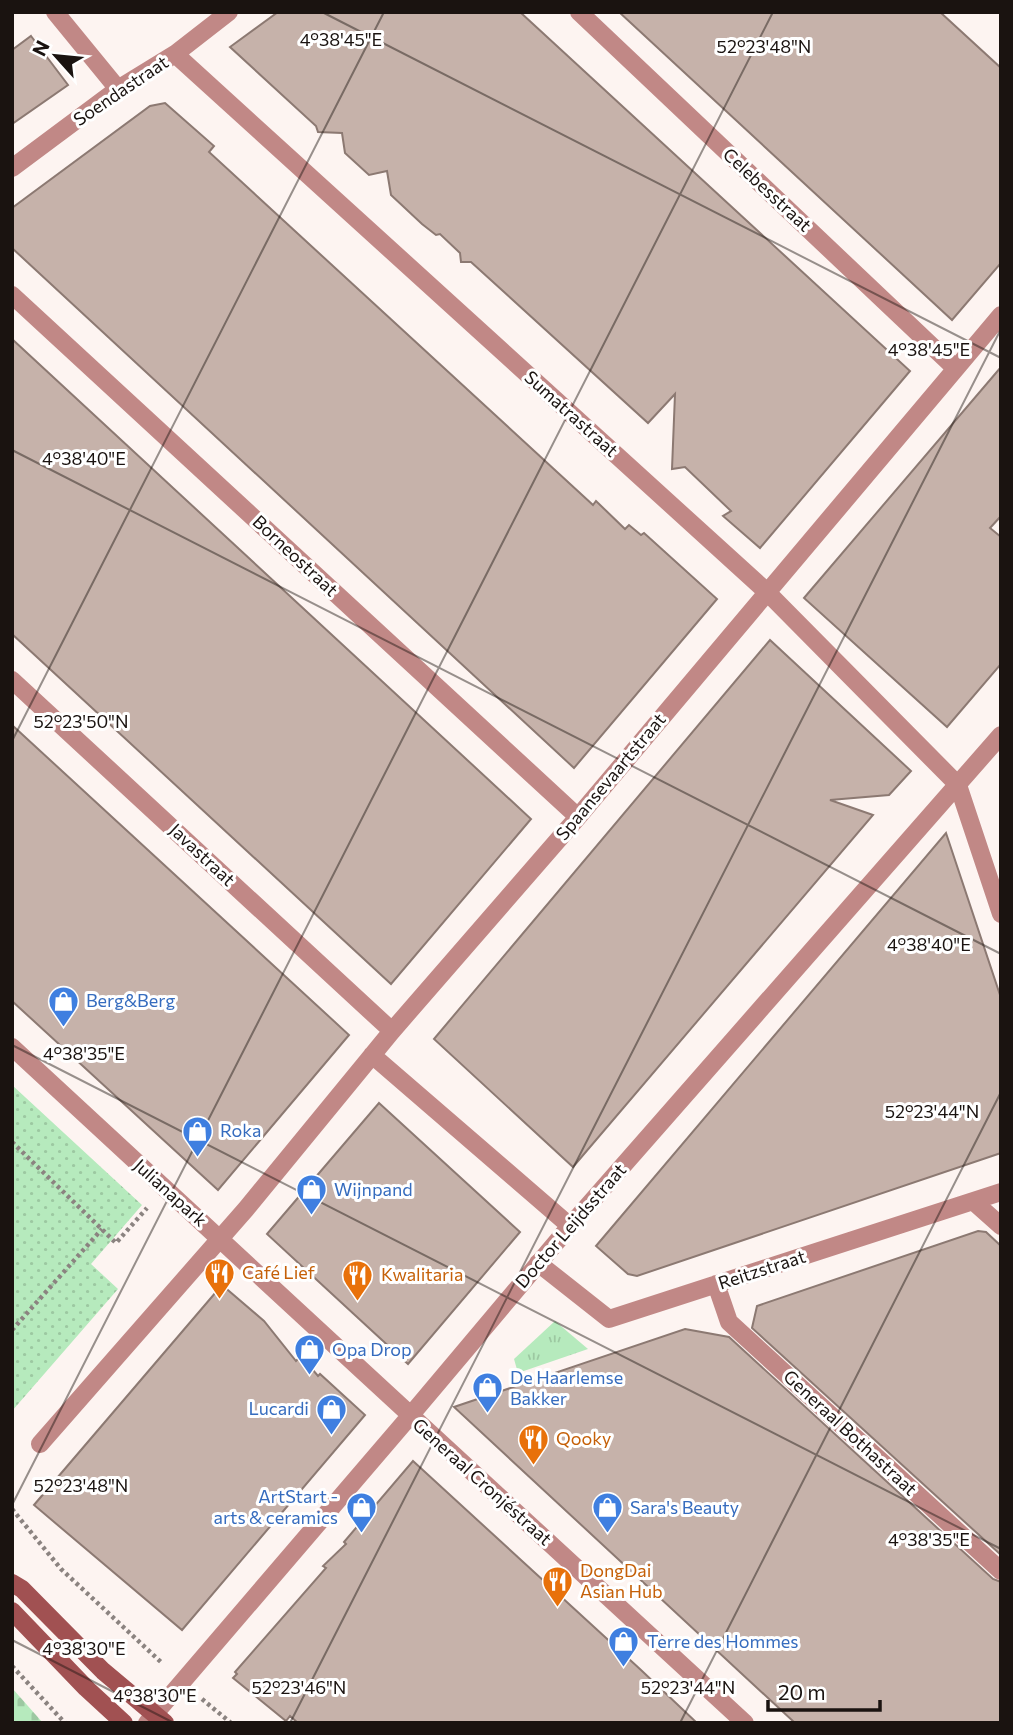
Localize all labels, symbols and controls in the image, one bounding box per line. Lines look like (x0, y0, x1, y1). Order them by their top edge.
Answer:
north arrow (21, 21, 91, 91)
text: 4°38'45"E (300, 28, 382, 50)
text: 52°23'48"N (717, 35, 811, 57)
text: N (27, 36, 54, 60)
street label: Soendastraat (69, 50, 172, 130)
street label: Celebesstraat (719, 143, 816, 236)
text: 4°38'45"E (888, 338, 970, 360)
street label: Sumatrastraat (520, 366, 623, 461)
text: 4°38'40"E (42, 447, 126, 469)
street label: Borneostraat (248, 510, 343, 600)
street label: Spaansevaartstraat (551, 708, 670, 844)
text: 52°23'50"N (33, 710, 129, 732)
street label: Javastraat (165, 818, 240, 890)
text: 4°38'40"E (887, 933, 971, 955)
shop icon: Berg&Berg (46, 984, 80, 1028)
place label: Berg&Berg (86, 989, 175, 1011)
text: 4°38'35"E (43, 1042, 125, 1064)
text: 52°23'44"N (885, 1100, 979, 1122)
shop icon: Roka (180, 1114, 214, 1158)
place label: Roka (220, 1119, 261, 1141)
street label: Julianapark (130, 1154, 212, 1231)
street label: Doctor Leijdsstraat (510, 1159, 630, 1292)
shop icon: Wijnpand (294, 1173, 328, 1217)
place label: Wijnpand (334, 1178, 413, 1200)
street label: Reitzstraat (715, 1245, 808, 1294)
restaurant icon: Café Lief (202, 1256, 236, 1300)
restaurant icon: Kwalitaria (341, 1258, 375, 1302)
place label: Café Lief (242, 1261, 316, 1283)
place label: Kwalitaria (381, 1263, 463, 1285)
shop icon: Opa Drop (292, 1333, 326, 1377)
place label: Opa Drop (332, 1338, 412, 1360)
street label: Generaal Bothastraat (779, 1365, 922, 1500)
place label: De Haarlemse Bakker (510, 1366, 623, 1409)
shop icon: De Haarlemse Bakker (470, 1371, 504, 1415)
shop icon: Lucardi (315, 1392, 349, 1436)
place label: Lucardi (248, 1397, 309, 1419)
street label: Generaal Cronjéstraat (409, 1413, 557, 1549)
restaurant icon: Qooky (516, 1422, 550, 1466)
place label: Qooky (556, 1427, 611, 1449)
text: 52°23'48"N (34, 1474, 128, 1496)
place label: ArtStart - arts & ceramics (213, 1485, 338, 1528)
shop icon: ArtStart - arts & ceramics (344, 1490, 378, 1534)
shop icon: Sara's Beauty (590, 1491, 624, 1535)
place label: Sara's Beauty (630, 1496, 739, 1518)
text: 4°38'35"E (888, 1528, 970, 1550)
place label: DongDai Asian Hub (580, 1559, 663, 1602)
restaurant icon: DongDai Asian Hub (540, 1564, 574, 1608)
shop icon: Terre des Hommes (607, 1625, 641, 1669)
place label: Terre des Hommes (647, 1630, 799, 1652)
text: 4°38'30"E (42, 1637, 126, 1659)
scale bar (768, 1668, 880, 1712)
text: 52°23'46"N (252, 1676, 346, 1698)
text: 52°23'44"N (641, 1676, 735, 1698)
text: 20 m (778, 1679, 826, 1704)
text: 4°38'30"E (113, 1684, 197, 1706)

